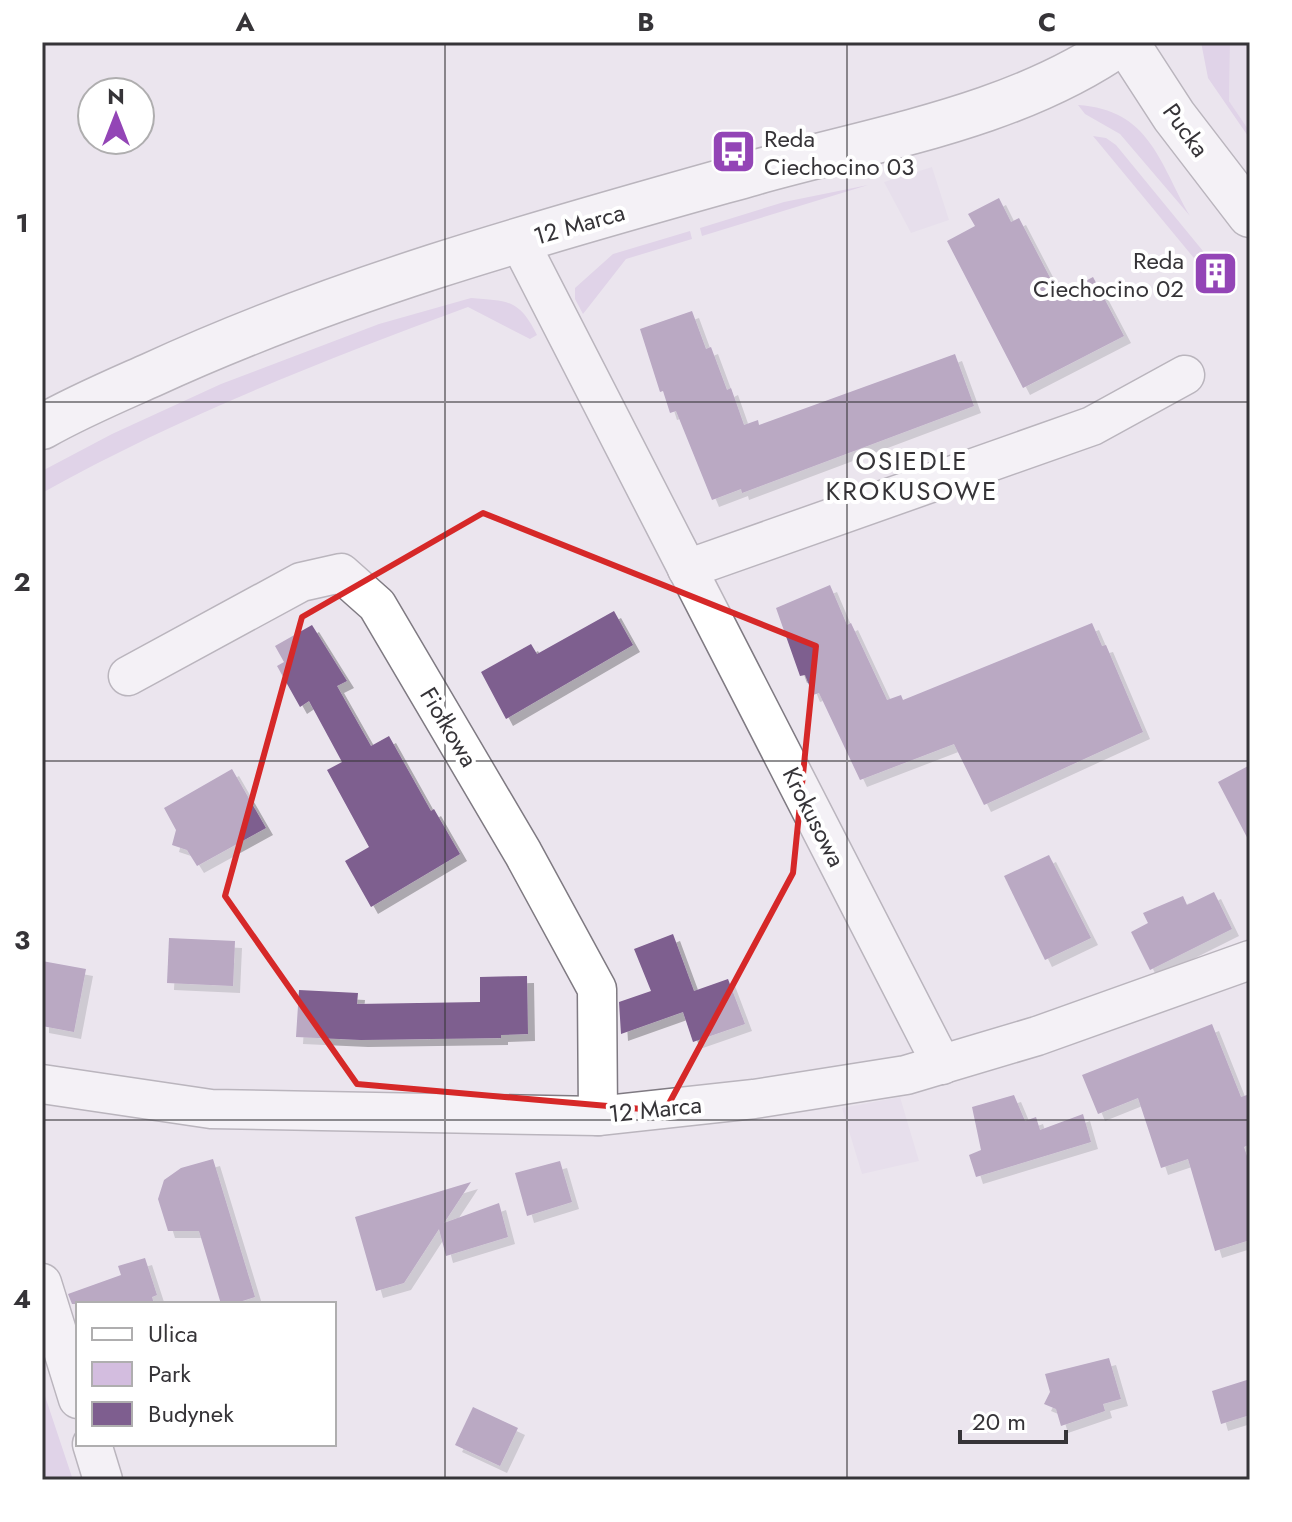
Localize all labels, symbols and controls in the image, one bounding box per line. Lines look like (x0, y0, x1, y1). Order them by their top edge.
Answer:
text: A (234, 3, 255, 41)
text: B (637, 3, 655, 41)
text: C (1038, 3, 1056, 41)
north arrow (76, 76, 156, 156)
text: N (107, 80, 125, 112)
street label: Pucka (1155, 96, 1217, 164)
place label: Reda Ciechocino 03 (764, 121, 914, 184)
bus stop icon: Reda Ciechocino 03 (709, 128, 757, 176)
street label: 12 Marca (529, 194, 629, 254)
text: 1 (15, 204, 29, 242)
place label: Reda Ciechocino 02 (1033, 243, 1184, 306)
building icon: Reda Ciechocino 02 (1191, 250, 1239, 298)
district label: OSIEDLE KROKUSOWE (826, 442, 998, 510)
text: 2 (13, 563, 31, 601)
street label: Fiołkowa (411, 680, 487, 774)
street label: Krokusowa (774, 761, 854, 873)
text: 3 (14, 921, 30, 959)
street label: 12 Marca (607, 1087, 703, 1131)
text: 4 (13, 1280, 31, 1318)
legend (76, 1302, 336, 1446)
text: Ulica (148, 1316, 198, 1351)
text: Park (148, 1356, 191, 1391)
scale bar (960, 1394, 1066, 1444)
text: Budynek (148, 1396, 234, 1431)
text: 20 m (972, 1404, 1026, 1439)

